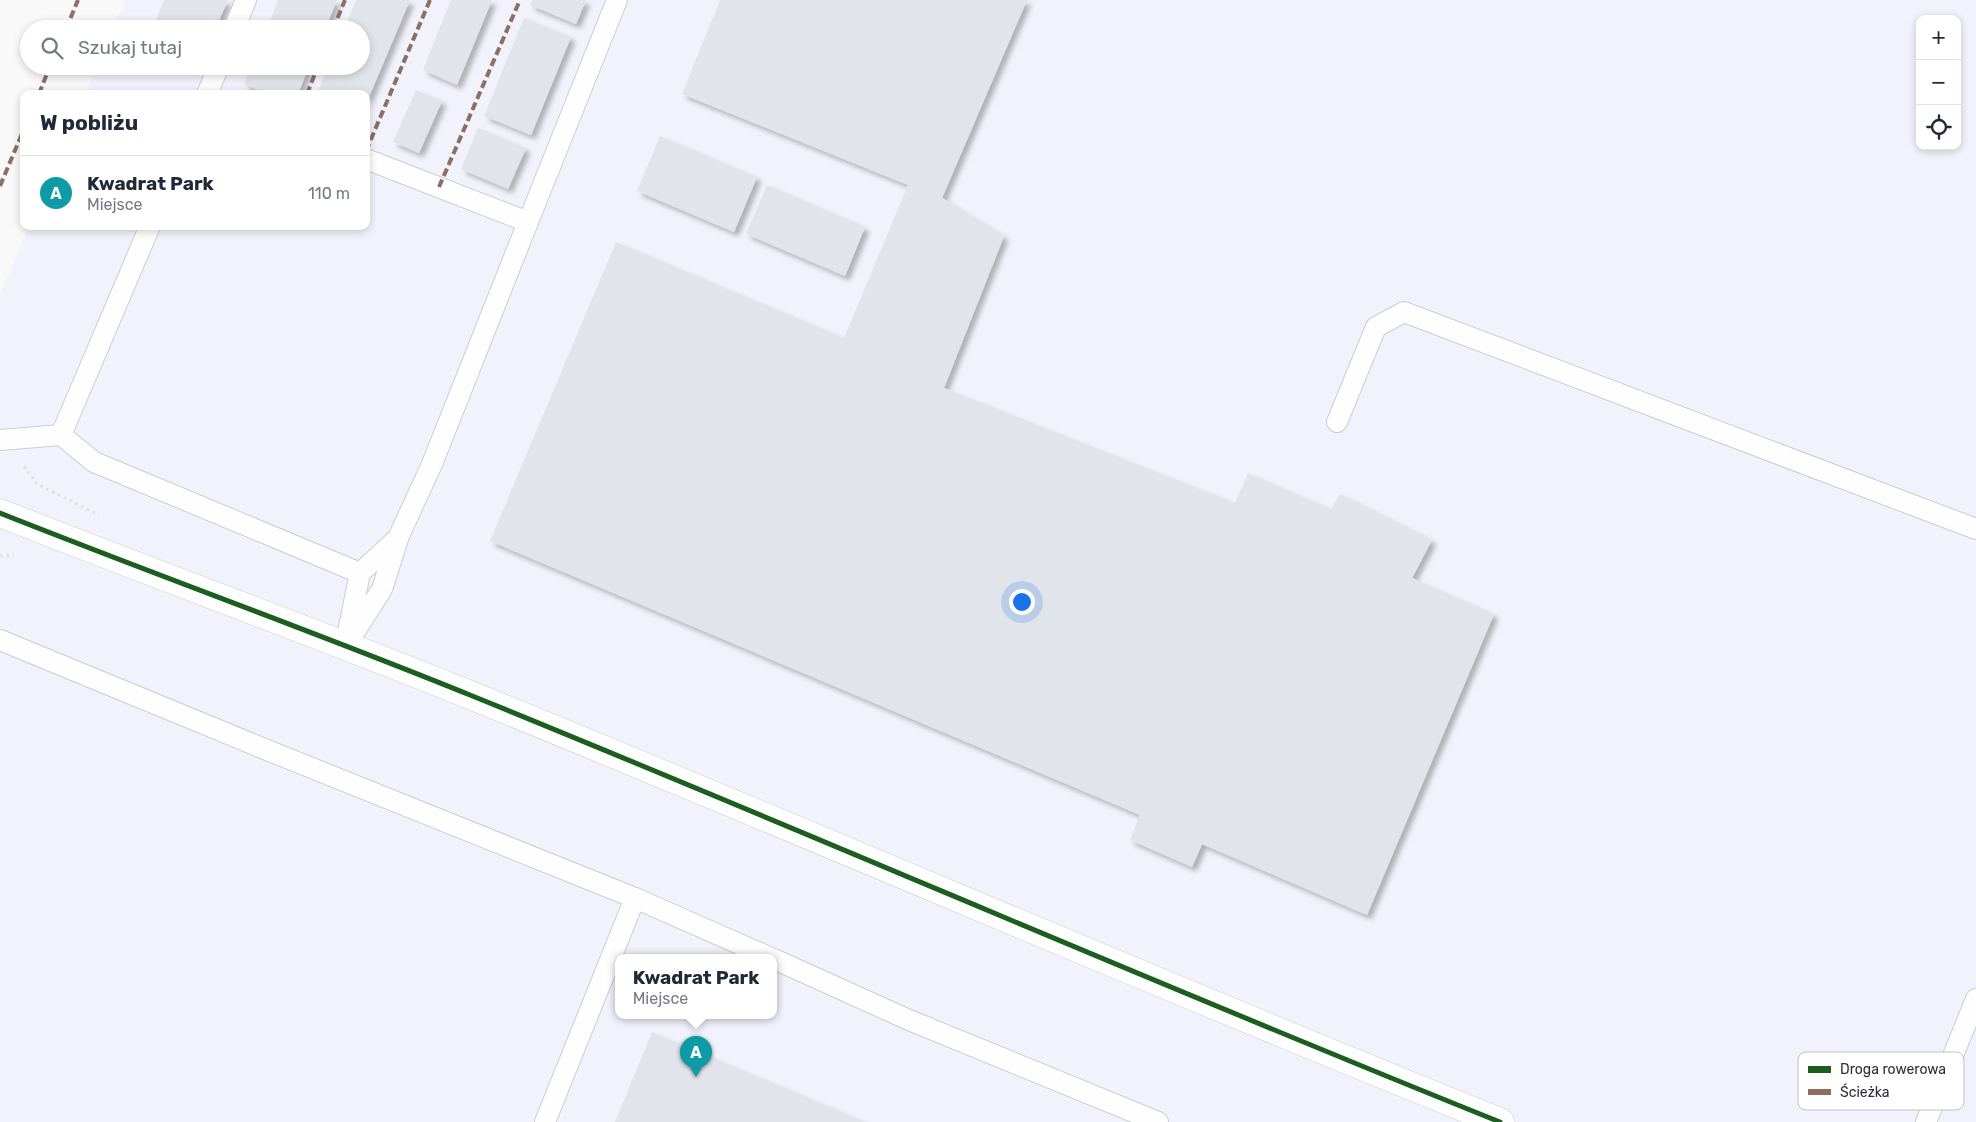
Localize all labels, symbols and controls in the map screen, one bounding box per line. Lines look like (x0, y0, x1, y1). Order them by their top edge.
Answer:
map controls (1916, 15, 1961, 150)
button: + (1916, 15, 1961, 60)
search box (20, 20, 370, 75)
icon: search (38, 34, 66, 62)
text: Szukaj tutaj (78, 36, 182, 59)
button: − (1916, 60, 1961, 105)
button: locate (1916, 105, 1961, 150)
text: W pobliżu (40, 110, 138, 135)
text: Kwadrat Park (87, 172, 214, 195)
text: A (50, 184, 62, 203)
text: 110 m (308, 184, 350, 203)
text: Miejsce (87, 195, 143, 214)
your location (1009, 589, 1035, 615)
popup (615, 954, 777, 1019)
text: Kwadrat Park (633, 966, 759, 989)
text: Miejsce (633, 989, 688, 1008)
pin: A (680, 1036, 712, 1077)
legend (1798, 1052, 1964, 1110)
text: Droga rowerowa (1840, 1061, 1946, 1078)
text: Ścieżka (1840, 1083, 1890, 1101)

